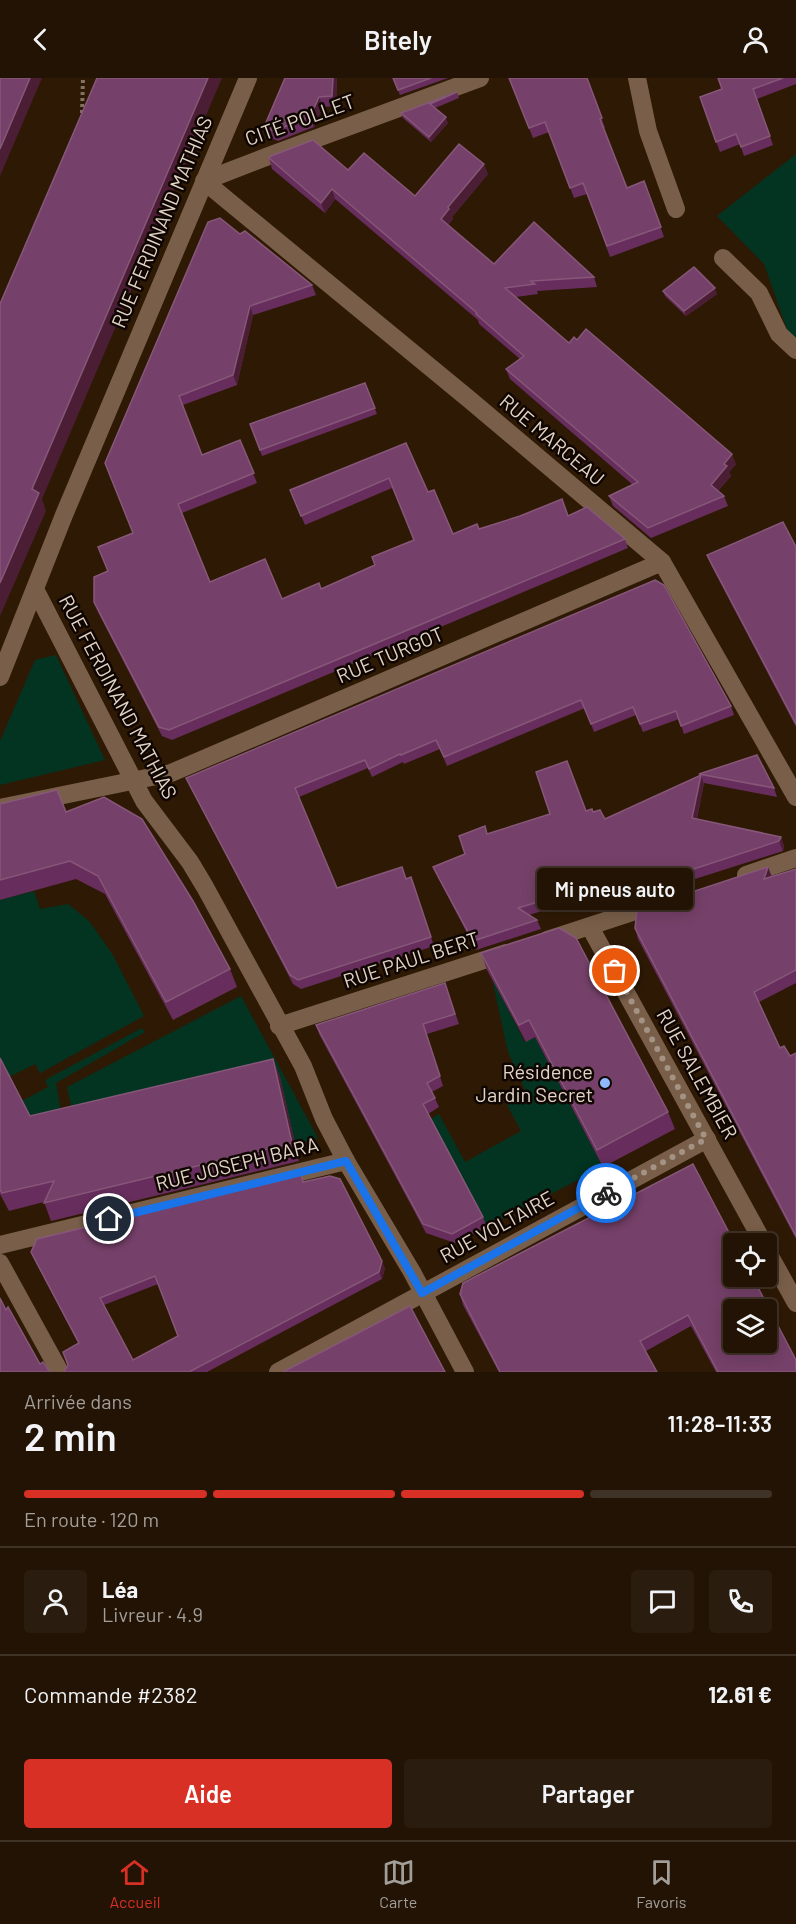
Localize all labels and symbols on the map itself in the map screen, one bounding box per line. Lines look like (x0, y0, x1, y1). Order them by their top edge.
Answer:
street label: CITÉ POLLET (241, 88, 358, 150)
street label: RUE FERDINAND MATHIAS (106, 112, 217, 331)
street label: RUE MARCEAU (495, 389, 610, 490)
street label: RUE FERDINAND MATHIAS (55, 590, 183, 803)
street label: RUE TURGOT (333, 621, 447, 687)
callout: Mi pneus auto (537, 869, 693, 911)
street label: RUE PAUL BERT (340, 926, 482, 992)
pin (589, 945, 640, 996)
street label: RUE SALEMBIER (652, 1004, 744, 1143)
place label: Résidence Jardin Secret (476, 1059, 593, 1106)
marker: Résidence Jardin Secret (598, 1076, 612, 1090)
street label: RUE JOSEPH BARA (153, 1131, 321, 1195)
courier (576, 1163, 636, 1223)
street label: RUE VOLTAIRE (435, 1185, 558, 1267)
pin (83, 1193, 134, 1244)

